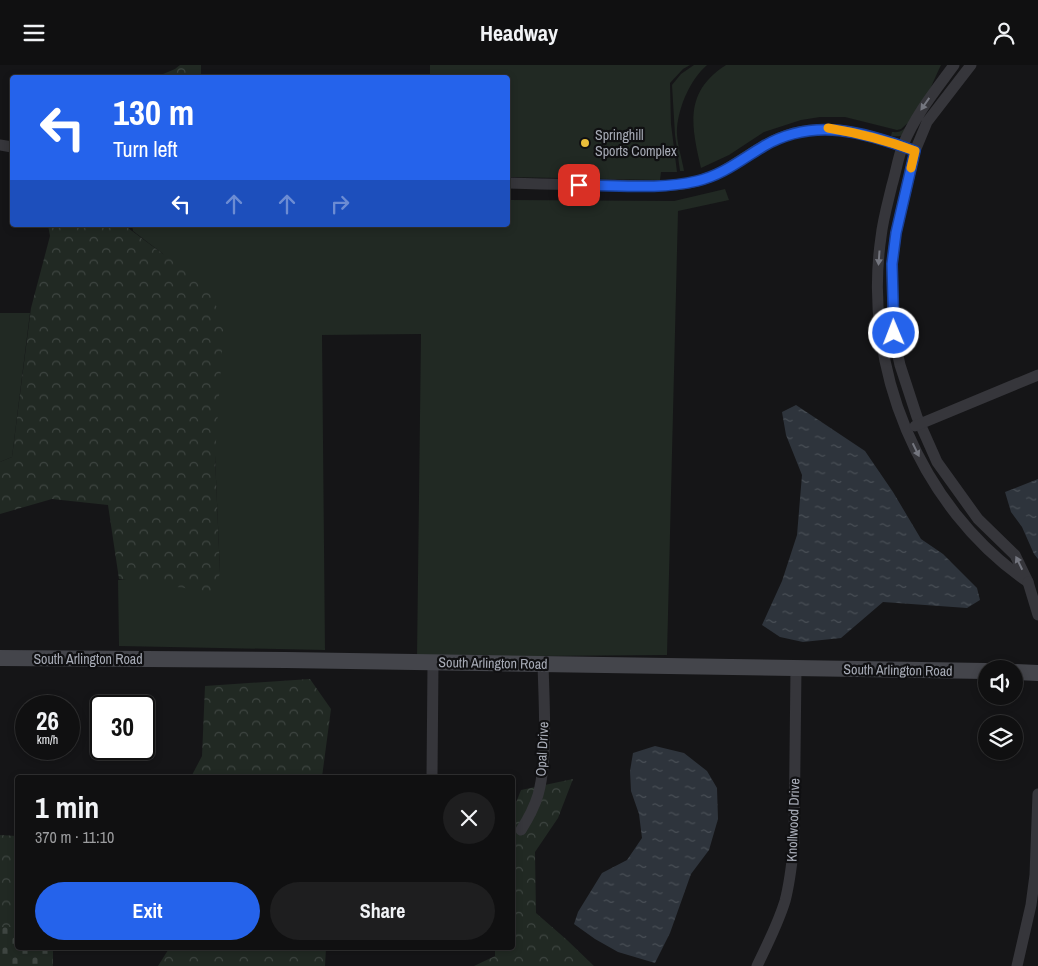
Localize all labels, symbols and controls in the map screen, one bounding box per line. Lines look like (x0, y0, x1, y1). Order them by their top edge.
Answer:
text: Headway (480, 18, 558, 48)
icon: menu (20, 19, 48, 47)
icon: person (990, 19, 1018, 47)
text: 130 m (113, 89, 194, 136)
icon: left (30, 95, 95, 160)
one-way arrow (920, 97, 930, 111)
place label: Springhill Sports Complex (595, 126, 677, 160)
text: Turn left (113, 134, 178, 164)
marker: Springhill Sports Complex (579, 137, 591, 149)
pin (558, 164, 600, 206)
icon: arrive (565, 171, 593, 199)
icon: left (167, 190, 195, 218)
icon: ahead (220, 190, 248, 218)
icon: ahead (273, 190, 301, 218)
icon: right (326, 190, 354, 218)
one-way arrow (875, 250, 883, 266)
position arrow (867, 306, 919, 358)
one-way arrow (912, 442, 920, 457)
one-way arrow (1014, 555, 1023, 570)
street label: South Arlington Road (33, 650, 143, 668)
street label: South Arlington Road (438, 653, 548, 673)
street label: South Arlington Road (843, 660, 953, 680)
map controls (978, 660, 1023, 760)
button: sound (978, 660, 1023, 705)
speed limit sign: 30 (90, 695, 155, 760)
text: 26 (36, 704, 59, 738)
button: layers (978, 715, 1023, 760)
street label: Opal Drive (532, 721, 552, 777)
text: km/h (37, 732, 58, 748)
street label: Knollwood Drive (783, 778, 803, 862)
text: 1 min (35, 787, 99, 827)
button: close (443, 792, 495, 844)
text: 370 m · 11:10 (35, 826, 114, 848)
button: Exit (35, 882, 260, 940)
button: Share (270, 882, 495, 940)

